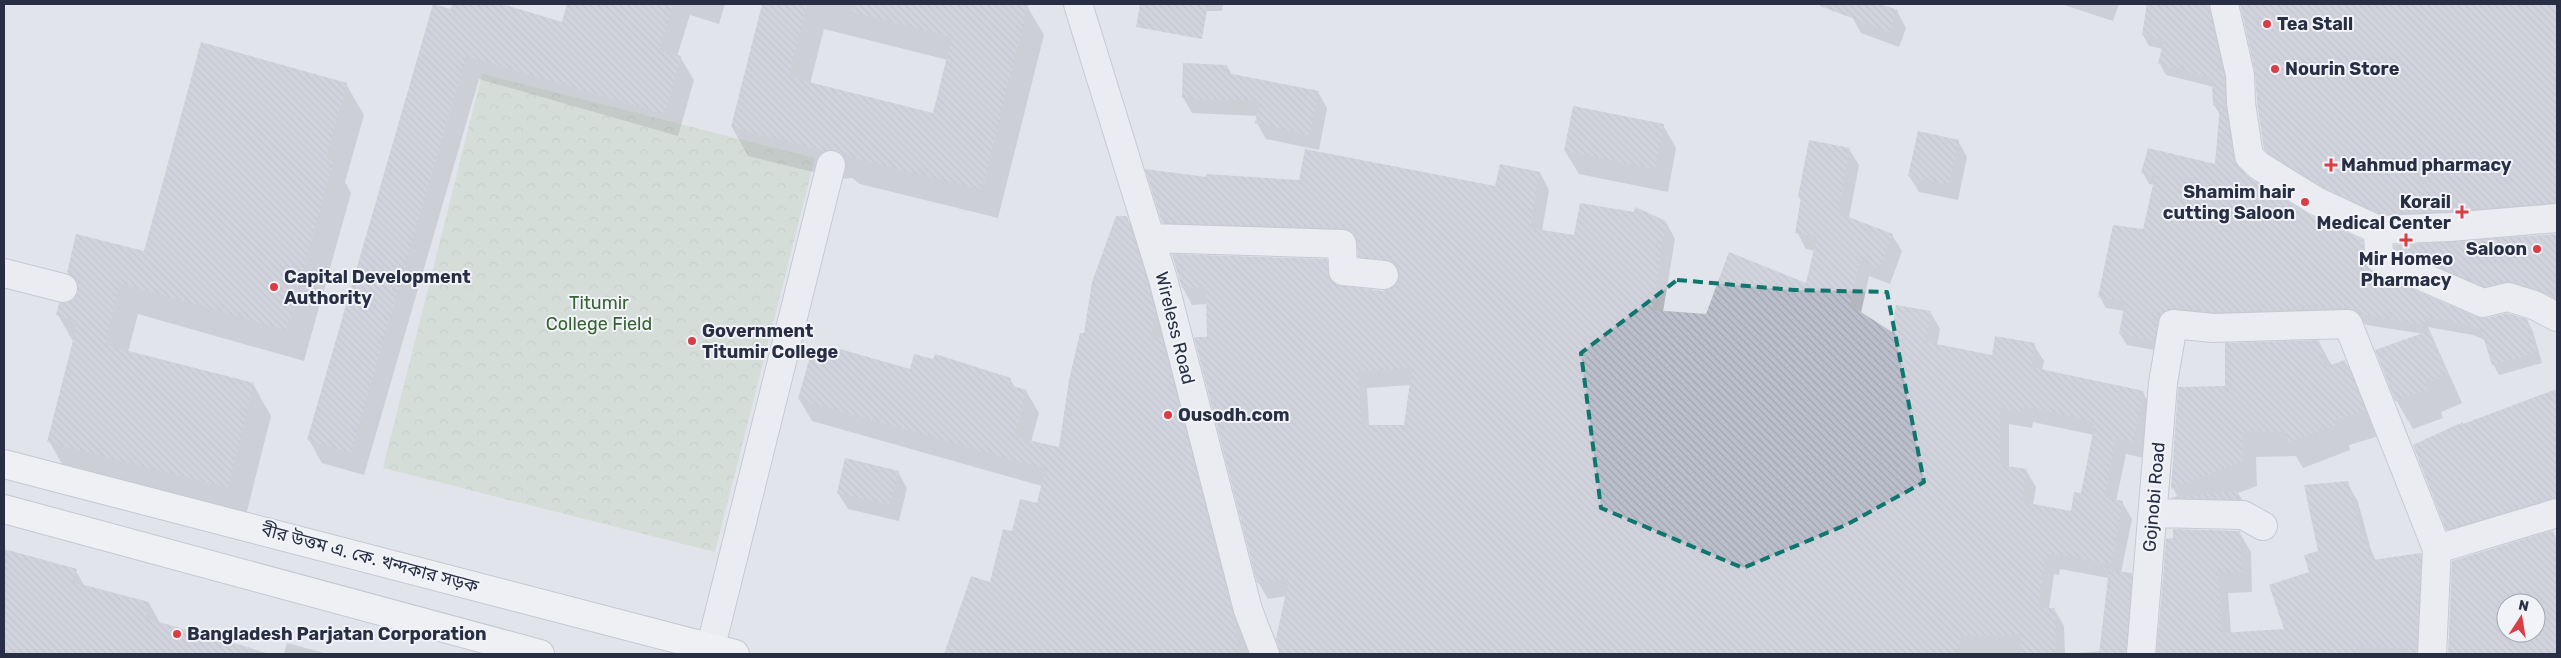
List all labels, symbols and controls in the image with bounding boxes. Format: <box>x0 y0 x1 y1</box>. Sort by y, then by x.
place label: Tea Stall <box>2277 13 2353 35</box>
marker: Tea Stall <box>2261 18 2273 30</box>
place label: Nourin Store <box>2285 58 2400 80</box>
marker: Nourin Store <box>2269 63 2281 75</box>
place label: Mahmud pharmacy <box>2341 154 2512 176</box>
marker: Mahmud pharmacy <box>2325 159 2337 171</box>
place label: Shamim hair cutting Saloon <box>2163 181 2295 224</box>
place label: Korail Medical Center <box>2317 191 2451 234</box>
marker: Shamim hair cutting Saloon <box>2299 196 2311 208</box>
marker: Korail Medical Center <box>2455 205 2469 219</box>
marker: Mir Homeo Pharmacy <box>2400 234 2412 246</box>
place label: Saloon <box>2466 238 2527 260</box>
marker: Saloon <box>2531 243 2543 255</box>
place label: Mir Homeo Pharmacy <box>2359 248 2453 291</box>
place label: Capital Development Authority <box>284 266 471 309</box>
street label: Wireless Road <box>1150 269 1200 387</box>
marker: Capital Development Authority <box>268 281 280 293</box>
park label: Titumir College Field <box>546 292 652 335</box>
place label: Government Titumir College <box>702 320 839 363</box>
marker: Government Titumir College <box>686 335 698 347</box>
place label: Ousodh.com <box>1178 404 1290 426</box>
marker: Ousodh.com <box>1162 409 1174 421</box>
street label: Gojnobi Road <box>2138 441 2170 553</box>
street label: বীর উত্তম এ. কে. খন্দকার সড়ক <box>258 518 481 598</box>
north arrow <box>2496 593 2546 643</box>
text: N <box>2517 596 2530 615</box>
place label: Bangladesh Parjatan Corporation <box>187 623 487 645</box>
marker: Bangladesh Parjatan Corporation <box>171 628 183 640</box>

